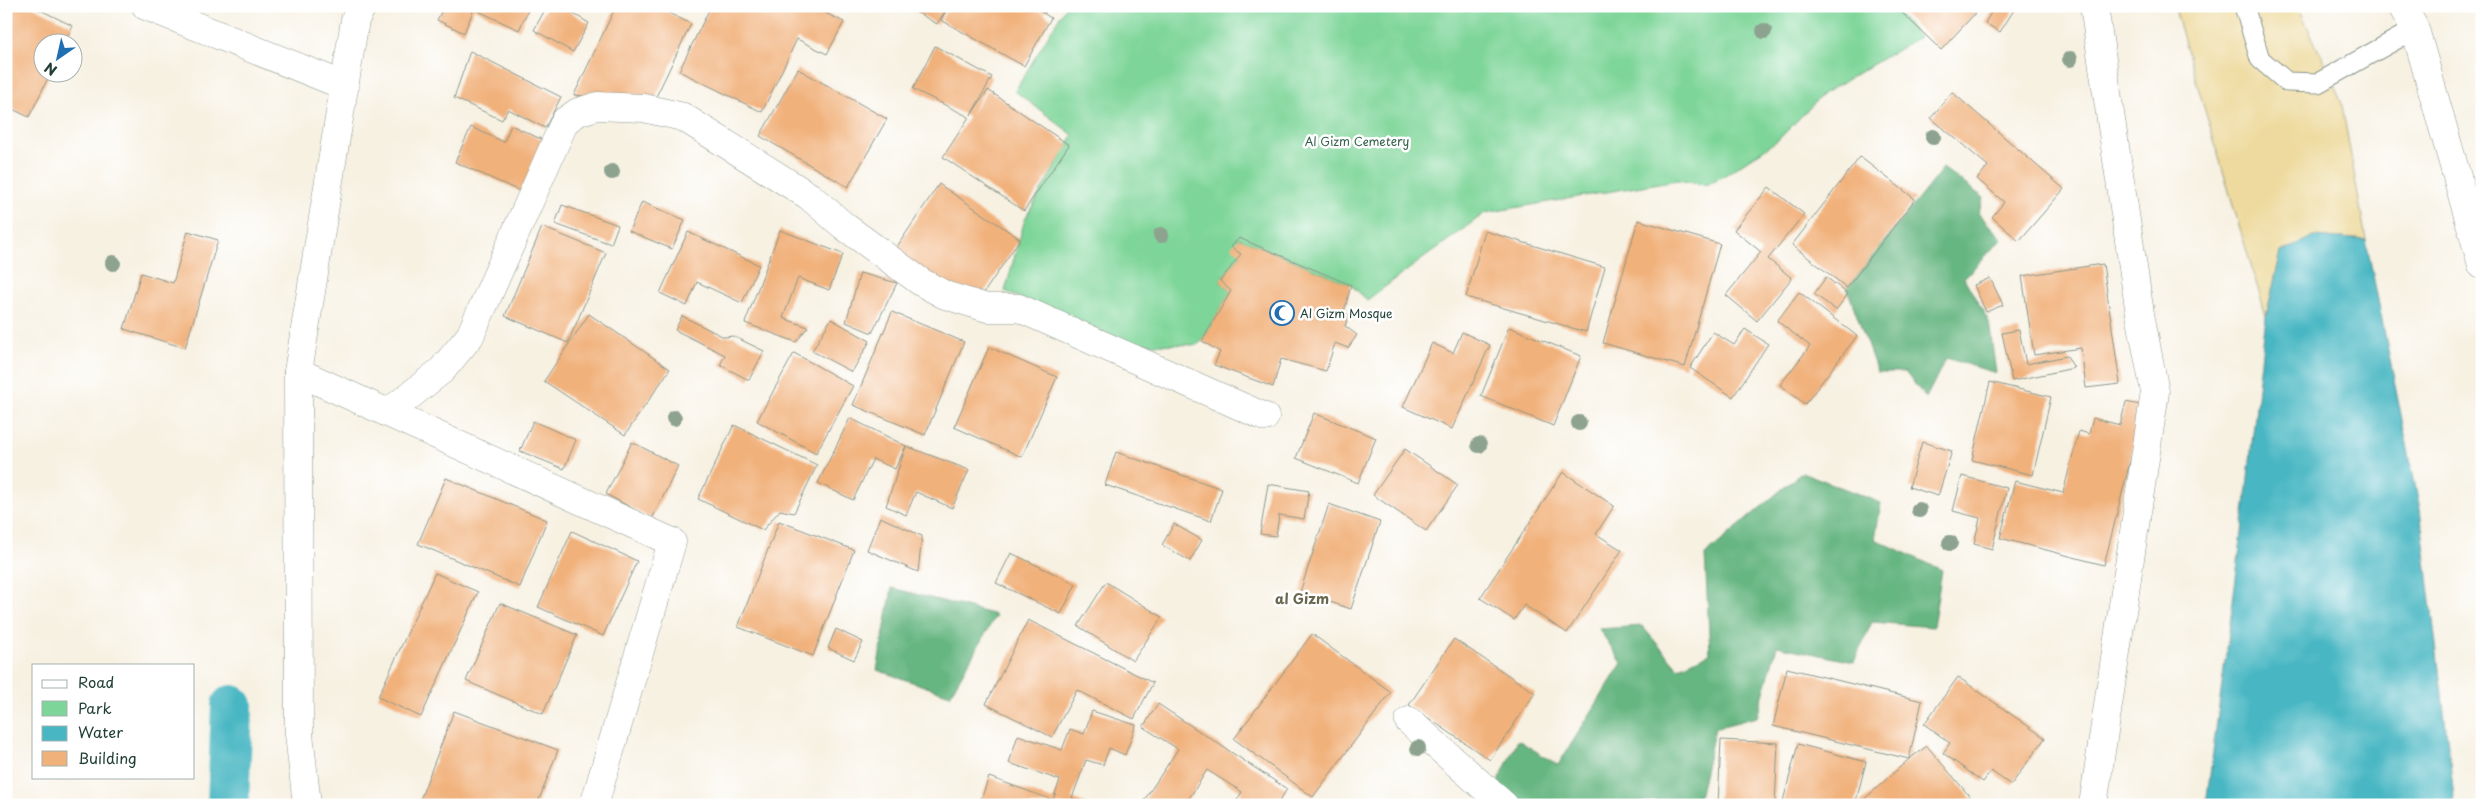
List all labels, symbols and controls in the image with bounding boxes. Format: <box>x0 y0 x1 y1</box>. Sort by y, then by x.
north arrow <box>32 32 82 82</box>
text: N <box>40 57 61 81</box>
park label: Al Gizm Cemetery <box>1305 132 1409 150</box>
mosque icon: Al Gizm Mosque <box>1269 300 1295 326</box>
place label: Al Gizm Mosque <box>1300 304 1393 322</box>
district label: al Gizm <box>1275 588 1329 609</box>
legend <box>32 664 195 778</box>
text: Road <box>78 670 114 693</box>
text: Park <box>78 696 112 719</box>
text: Water <box>78 720 123 743</box>
text: Building <box>78 746 137 769</box>

